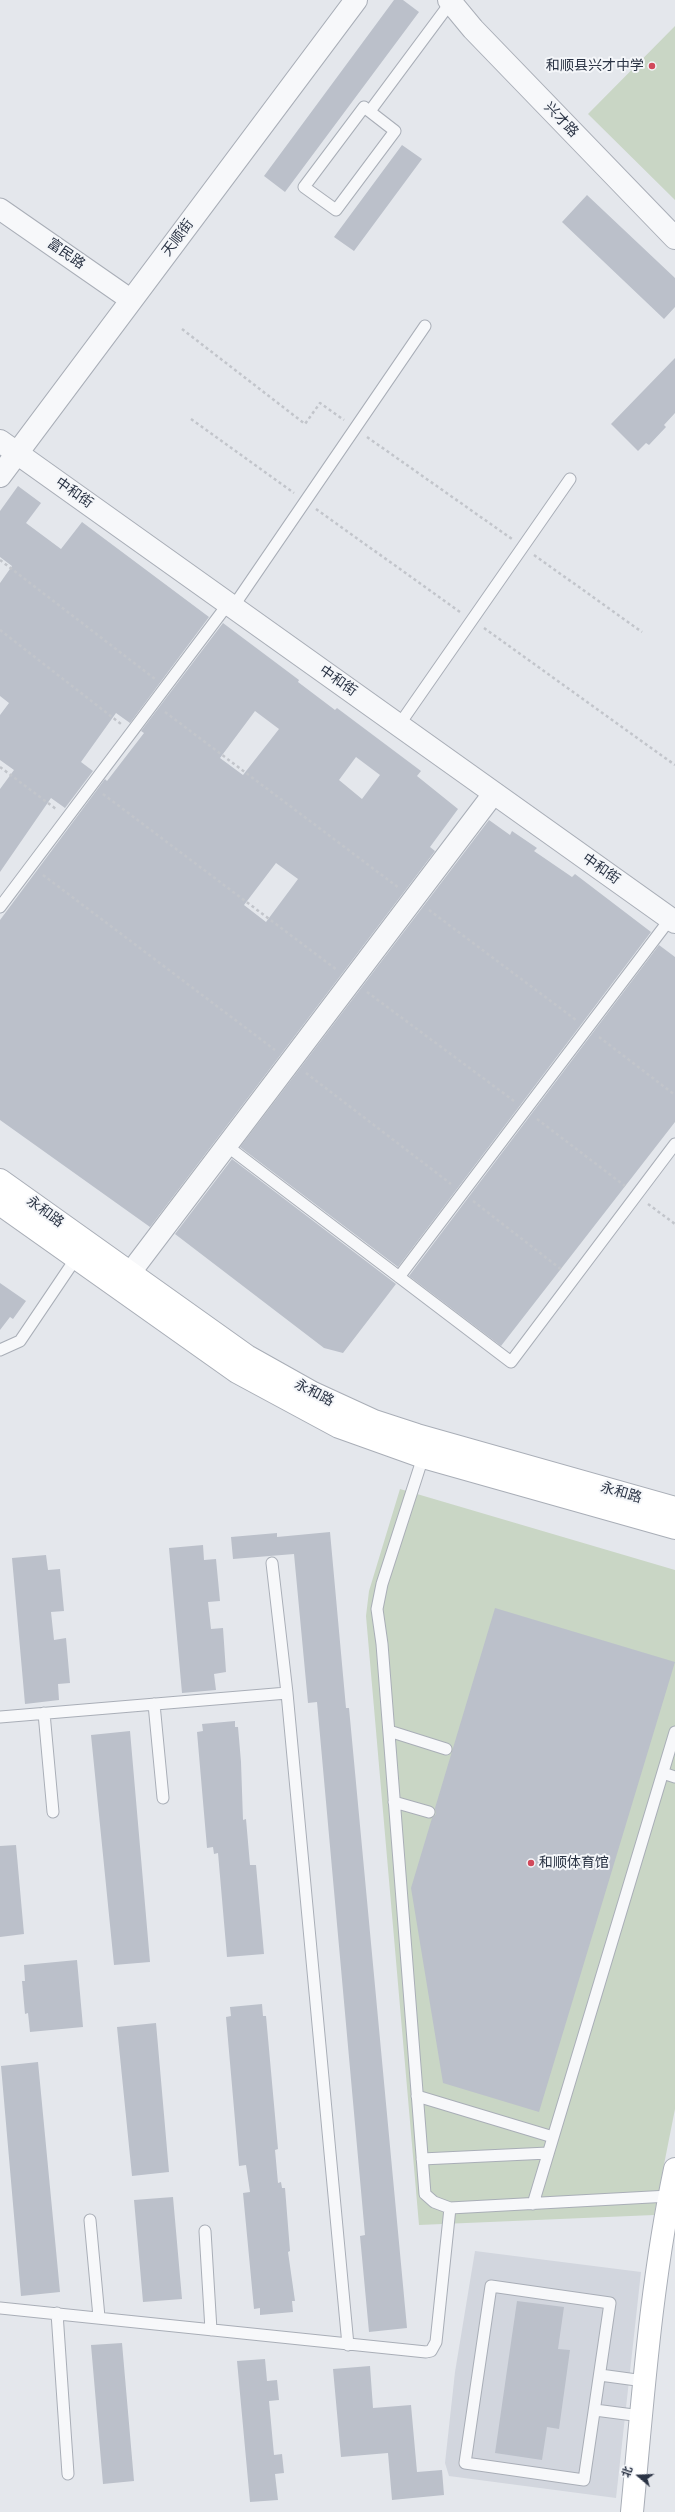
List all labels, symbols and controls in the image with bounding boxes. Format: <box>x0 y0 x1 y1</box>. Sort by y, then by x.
place label: 和顺县兴才中学 <box>546 58 644 74</box>
marker: 和顺县兴才中学 <box>647 61 657 71</box>
street label: 兴才路 <box>540 99 582 141</box>
street label: 天顺街 <box>159 216 197 260</box>
street label: 富民路 <box>44 235 88 273</box>
street label: 中和街 <box>52 474 96 512</box>
street label: 中和街 <box>316 662 360 700</box>
street label: 中和街 <box>579 850 623 888</box>
street label: 永和路 <box>23 1193 67 1231</box>
street label: 永和路 <box>291 1376 337 1410</box>
street label: 永和路 <box>598 1479 644 1507</box>
place label: 和顺体育馆 <box>539 1855 609 1871</box>
marker: 和顺体育馆 <box>526 1858 536 1868</box>
north arrow <box>619 2456 659 2496</box>
text: 北 <box>619 2465 635 2479</box>

